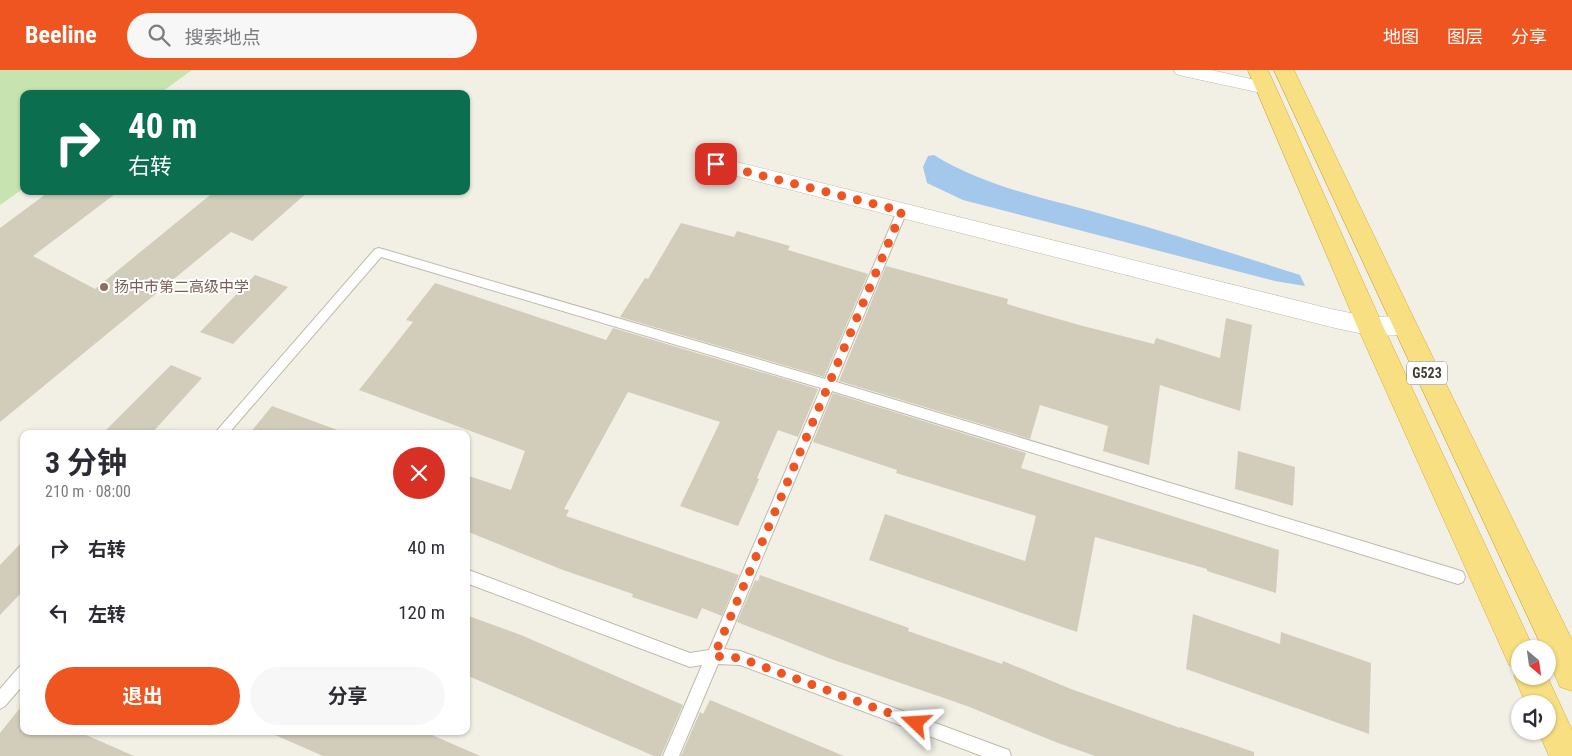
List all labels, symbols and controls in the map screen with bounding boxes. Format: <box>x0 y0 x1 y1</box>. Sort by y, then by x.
search box <box>127 13 477 58</box>
text: Beeline <box>25 21 97 49</box>
icon: search <box>145 21 173 49</box>
text: 搜索地点 <box>185 26 261 49</box>
text: 地图 <box>1383 26 1419 47</box>
text: 图层 <box>1447 26 1483 47</box>
text: 分享 <box>1511 26 1547 47</box>
text: 40 m <box>128 106 197 147</box>
icon: right <box>45 110 110 175</box>
pin <box>695 143 737 185</box>
icon: arrive <box>702 150 730 178</box>
text: 右转 <box>128 154 172 179</box>
place label: 扬中市第二高级中学 <box>114 278 249 296</box>
marker: 扬中市第二高级中学 <box>98 281 110 293</box>
road number: G523 <box>1407 362 1447 384</box>
text: 3 分钟 <box>45 445 127 480</box>
button: close <box>393 447 445 499</box>
text: 210 m · 08:00 <box>45 482 131 501</box>
icon: right <box>45 534 73 562</box>
text: 40 m <box>408 536 445 559</box>
text: 右转 <box>88 538 126 561</box>
icon: left <box>45 599 73 627</box>
text: 120 m <box>398 601 445 624</box>
text: 左转 <box>88 603 126 626</box>
north arrow <box>1511 640 1556 685</box>
map controls <box>1511 640 1556 740</box>
button: 退出 <box>45 667 240 725</box>
button: 分享 <box>250 667 445 725</box>
button: sound <box>1511 695 1556 740</box>
position arrow <box>889 696 941 748</box>

